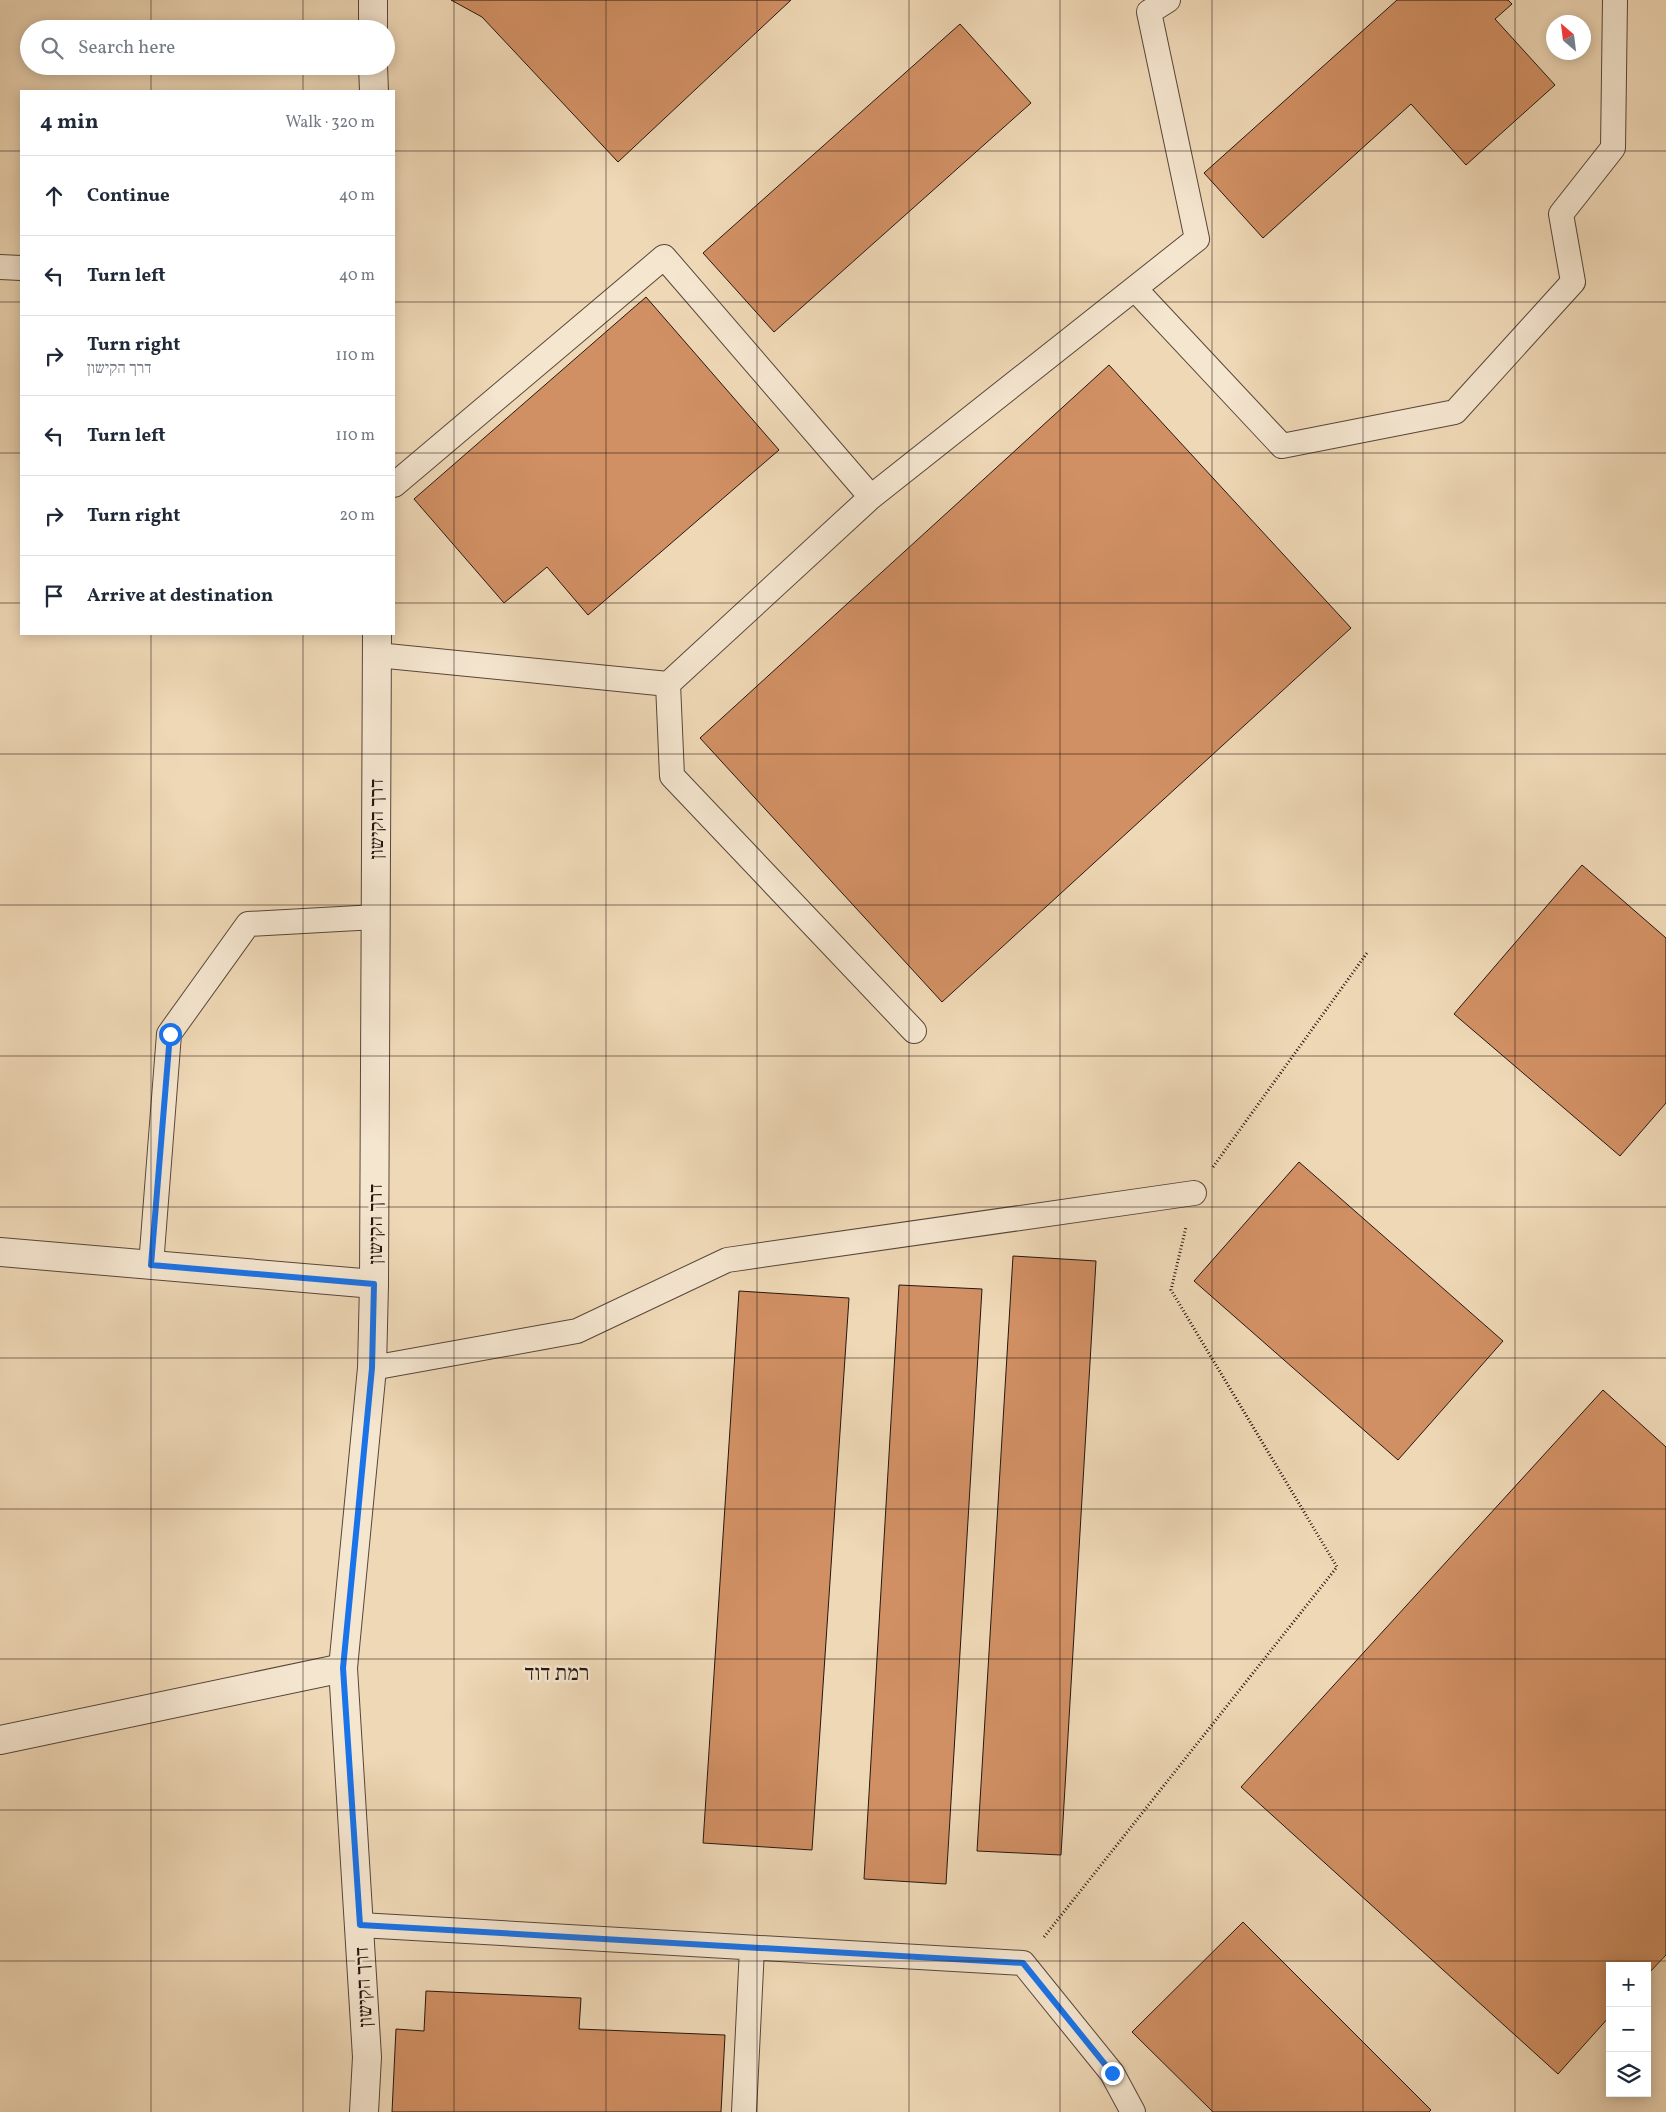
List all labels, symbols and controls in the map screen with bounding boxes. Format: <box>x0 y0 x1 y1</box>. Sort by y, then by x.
north arrow <box>1546 15 1591 60</box>
search box <box>20 20 395 75</box>
icon: search <box>38 34 66 62</box>
text: Search here <box>78 35 175 61</box>
text: 4 min <box>40 108 99 137</box>
text: Walk · 320 m <box>285 112 375 134</box>
icon: ahead <box>40 182 68 210</box>
text: Continue <box>87 183 170 209</box>
text: 40 m <box>339 185 375 207</box>
icon: left <box>40 262 68 290</box>
text: Turn left <box>87 263 166 289</box>
text: 40 m <box>339 265 375 287</box>
text: Turn right <box>87 332 180 358</box>
icon: right <box>40 342 68 370</box>
text: 110 m <box>336 345 375 367</box>
text: דרך הקישון <box>87 358 151 380</box>
icon: left <box>40 422 68 450</box>
text: Turn left <box>87 423 166 449</box>
text: 110 m <box>336 425 375 447</box>
icon: right <box>40 502 68 530</box>
text: Turn right <box>87 503 180 529</box>
text: 20 m <box>340 505 375 527</box>
icon: arrive <box>40 582 68 610</box>
text: Arrive at destination <box>87 583 273 609</box>
street label: דרך הקישון <box>364 779 392 859</box>
route start <box>159 1023 182 1046</box>
street label: דרך הקישון <box>363 1184 391 1264</box>
district label: רמת דוד <box>524 1659 590 1690</box>
street label: דרך הקישון <box>349 1946 381 2028</box>
map controls <box>1606 1962 1651 2097</box>
button: + <box>1606 1962 1651 2007</box>
button: − <box>1606 2007 1651 2052</box>
button: layers <box>1606 2052 1651 2097</box>
route end <box>1101 2062 1124 2085</box>

